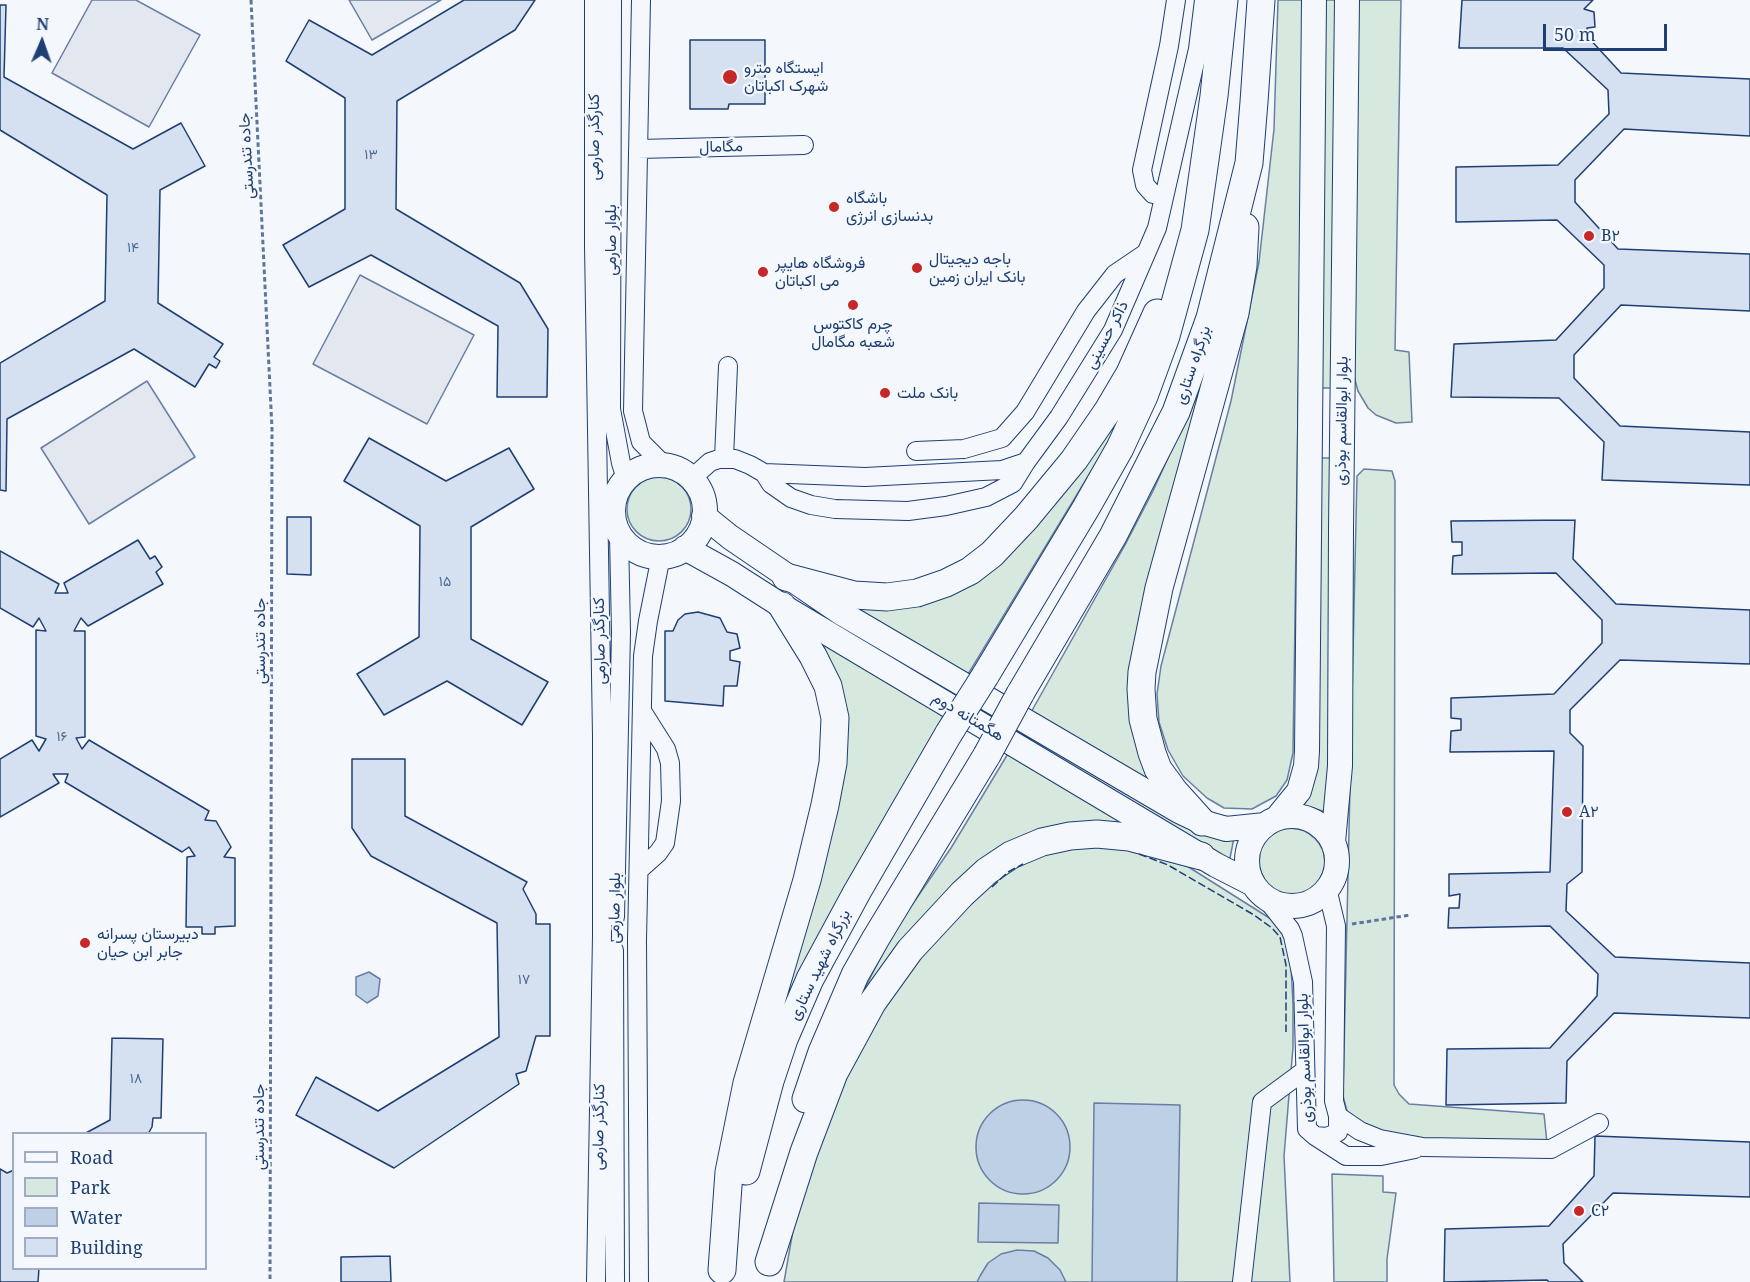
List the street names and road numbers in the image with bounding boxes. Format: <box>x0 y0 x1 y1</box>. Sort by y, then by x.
street label: کنارگذر صارمی <box>584 94 604 180</box>
street label: جاده تندرستی <box>235 112 259 200</box>
street label: مگامال <box>699 137 743 157</box>
street label: بلوار صارمی <box>601 204 621 276</box>
street label: ذاکر حسینی <box>1081 298 1133 372</box>
street label: بزرگراه ستاری <box>1171 323 1215 407</box>
street label: بلوار ابوالقاسم بوذری <box>1331 356 1353 486</box>
street label: کنارگذر صارمی <box>590 597 610 685</box>
street label: جاده تندرستی <box>250 598 270 684</box>
street label: هگمتانه دوم <box>929 688 1007 746</box>
street label: بلوار صارمی <box>605 872 625 944</box>
street label: بزرگراه شهید ستاری <box>785 906 855 1024</box>
street label: بلوار ابوالقاسم بوذری <box>1293 993 1317 1123</box>
street label: کنارگذر صارمی <box>589 1083 609 1171</box>
street label: جاده تندرستی <box>249 1084 269 1170</box>

